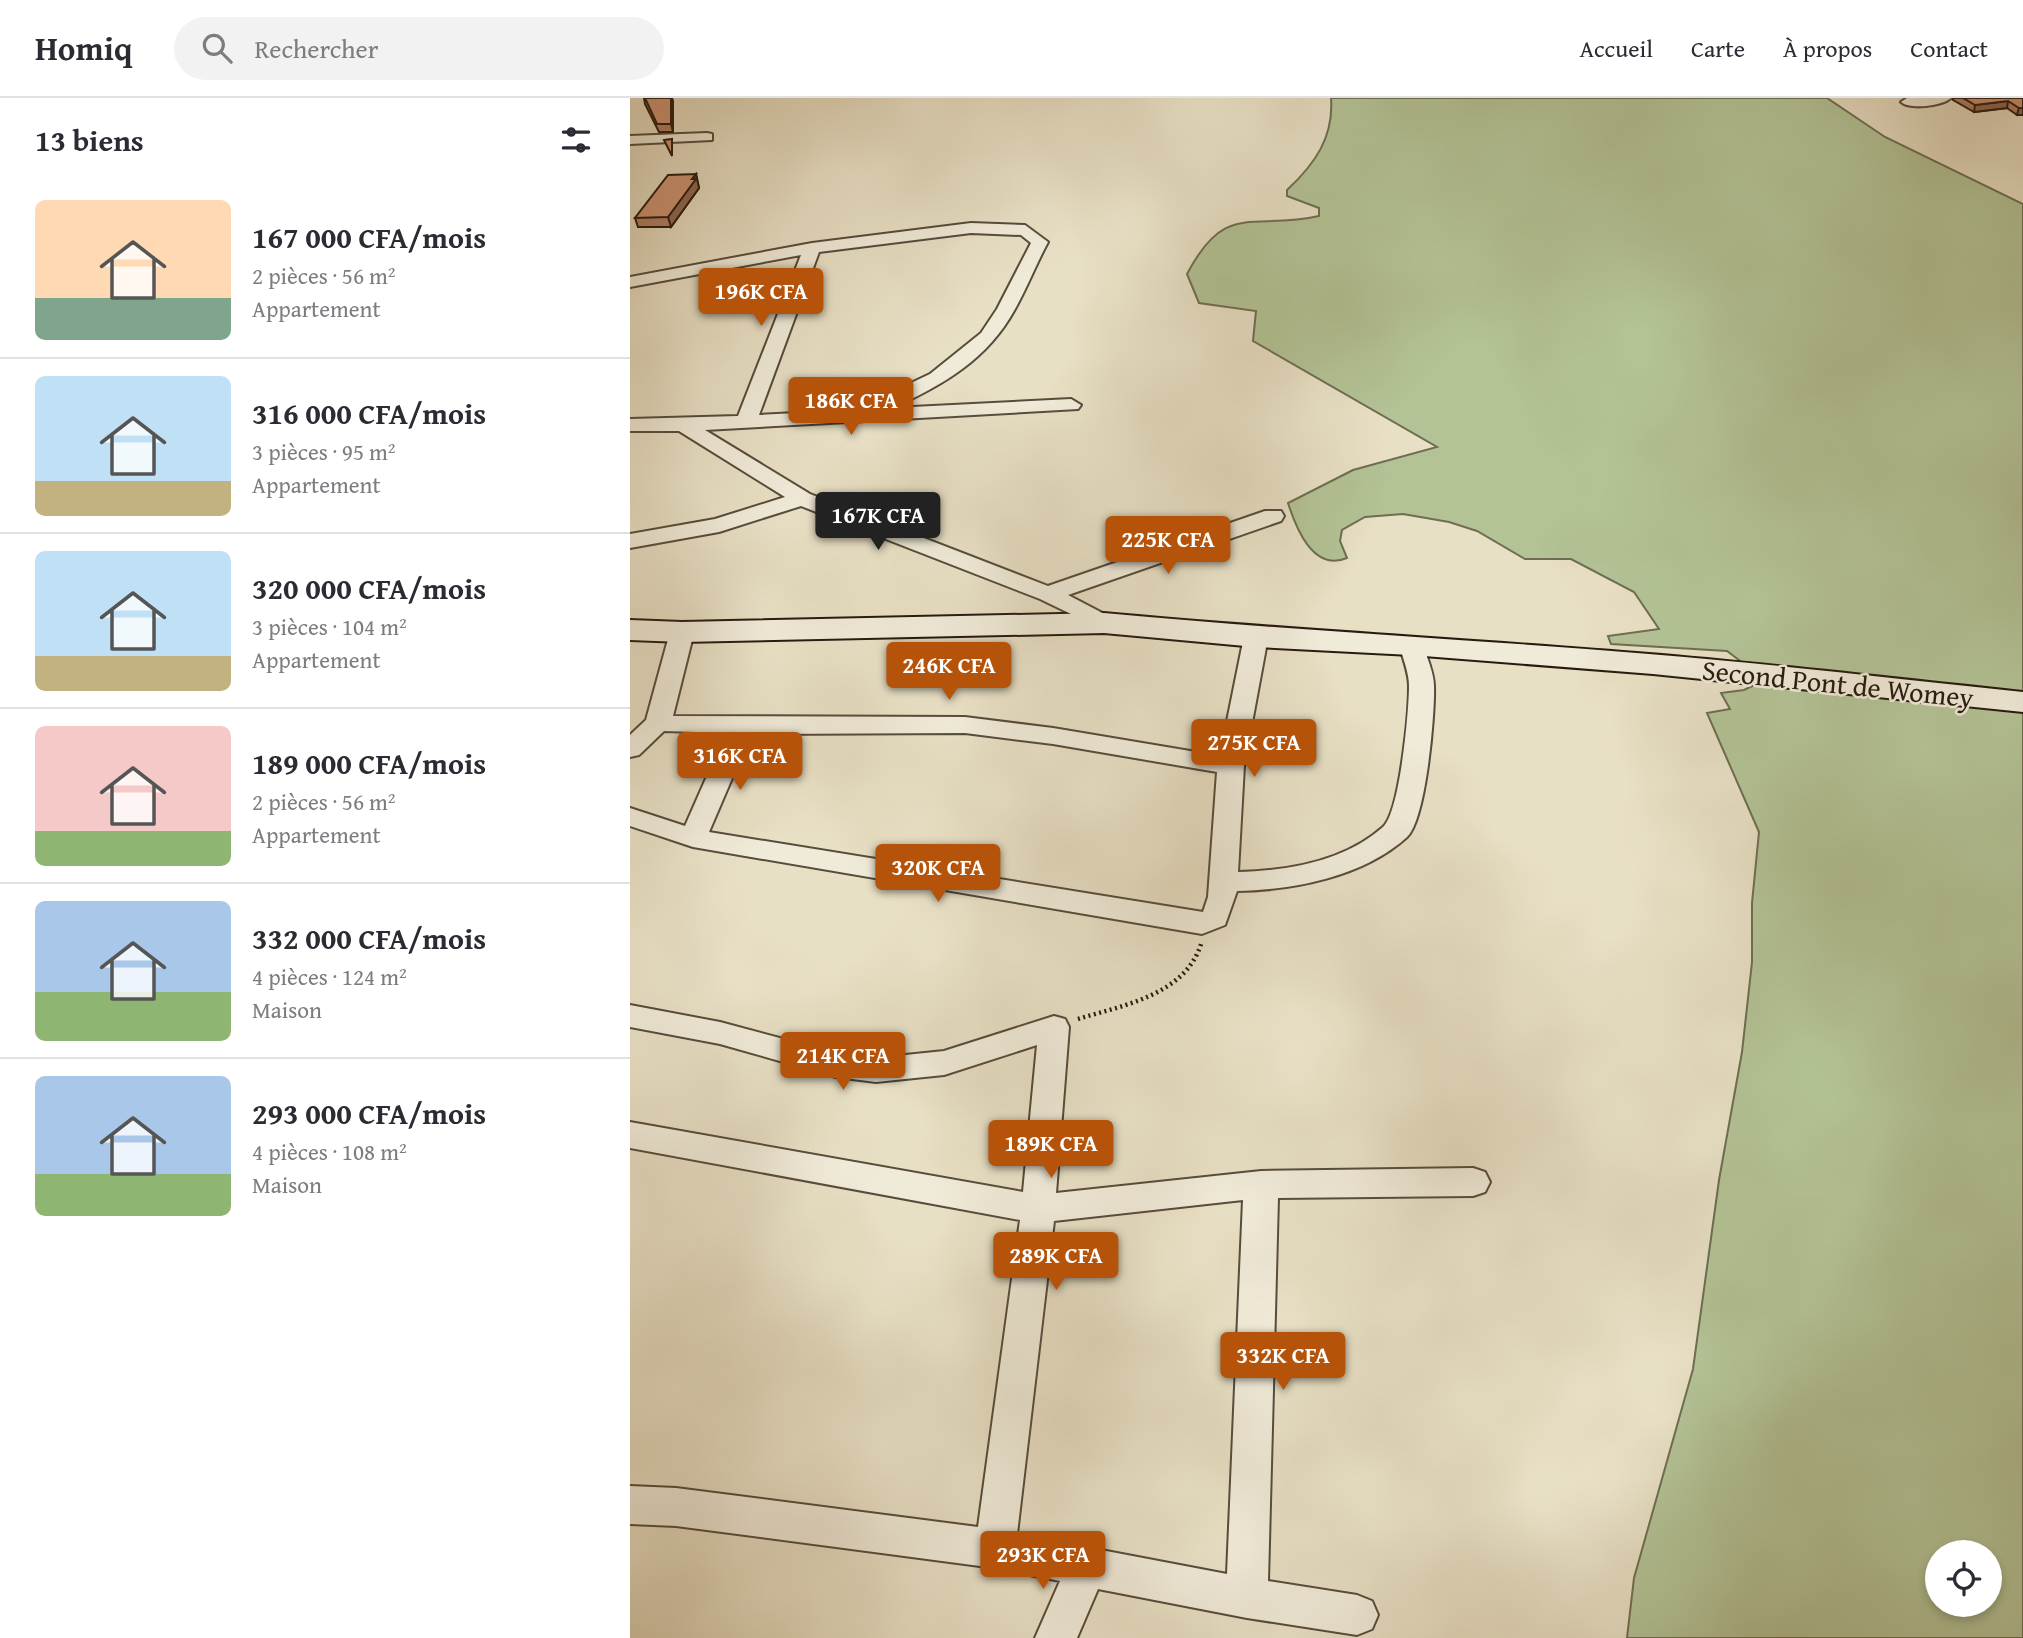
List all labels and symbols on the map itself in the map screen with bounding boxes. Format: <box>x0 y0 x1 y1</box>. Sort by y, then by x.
pin: 196K CFA <box>689 268 833 328</box>
pin: 186K CFA <box>779 378 923 437</box>
pin: 167K CFA <box>806 492 950 552</box>
pin: 225K CFA <box>1096 517 1240 576</box>
pin: 246K CFA <box>877 642 1021 702</box>
street label: Second Pont de Womey <box>1700 648 1976 718</box>
pin: 275K CFA <box>1182 720 1326 779</box>
pin: 316K CFA <box>668 732 812 792</box>
pin: 320K CFA <box>866 844 1010 904</box>
pin: 214K CFA <box>771 1032 915 1092</box>
pin: 189K CFA <box>979 1121 1123 1180</box>
pin: 289K CFA <box>984 1232 1128 1292</box>
pin: 332K CFA <box>1211 1332 1355 1392</box>
pin: 293K CFA <box>971 1532 1115 1591</box>

